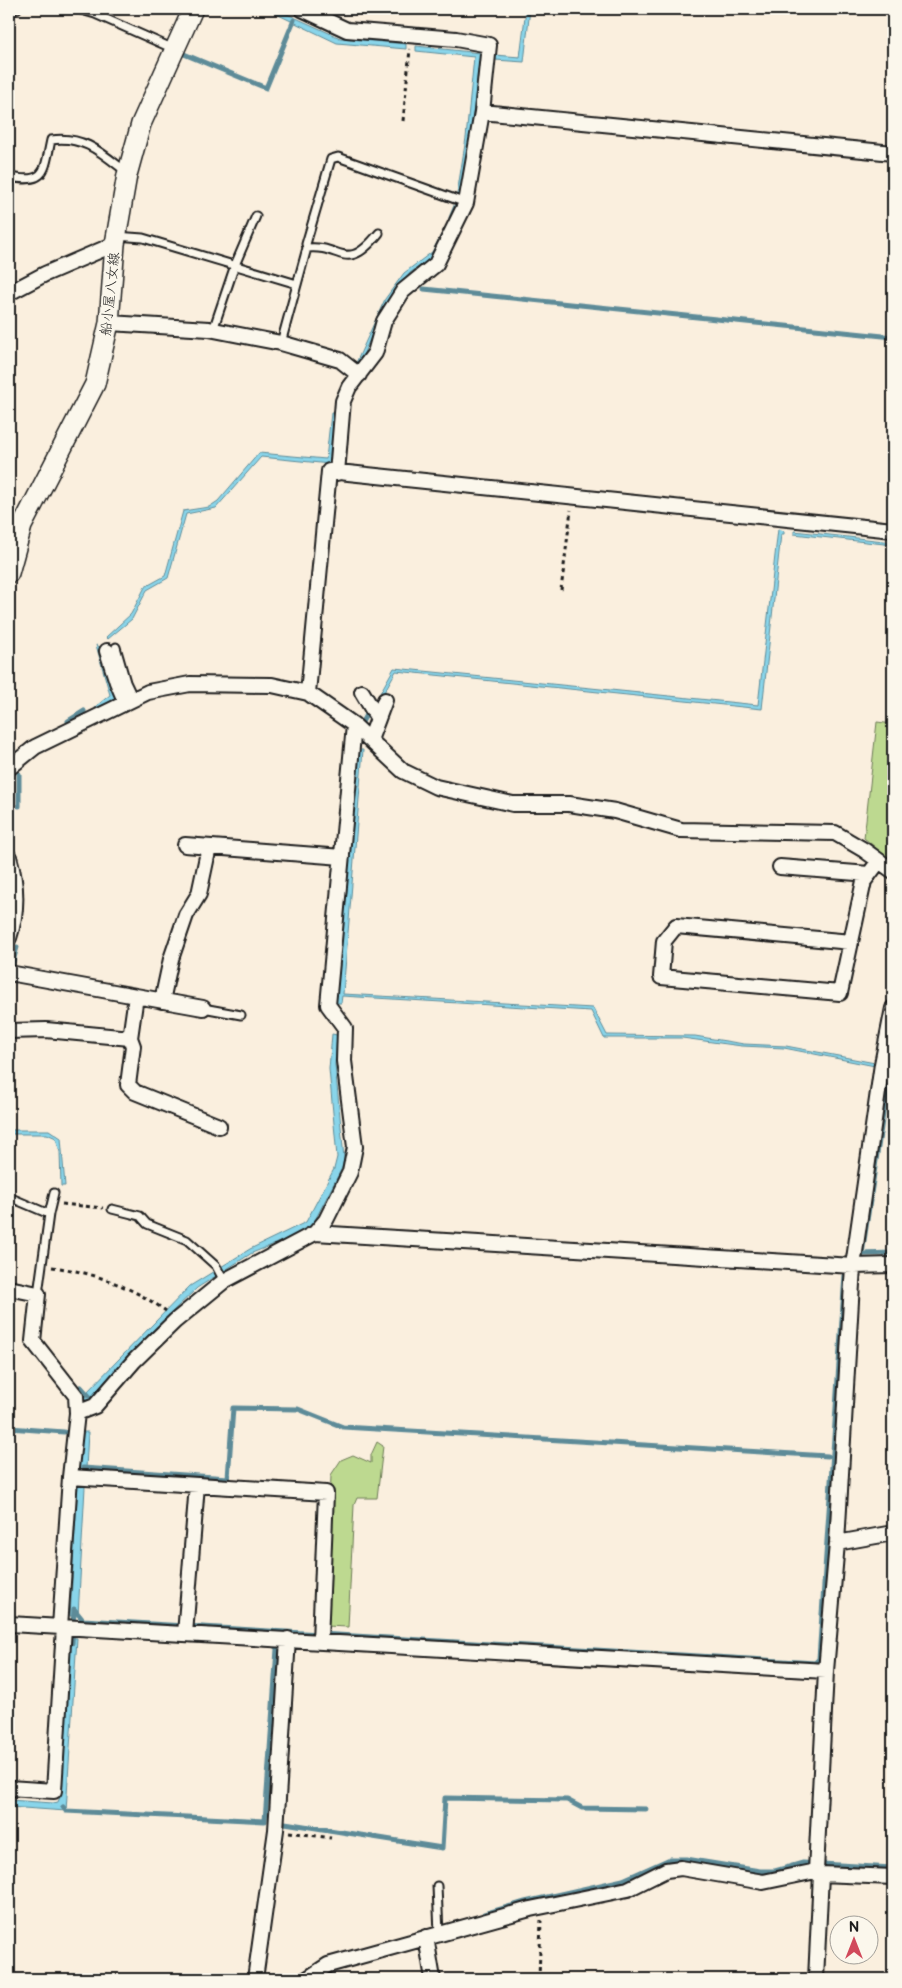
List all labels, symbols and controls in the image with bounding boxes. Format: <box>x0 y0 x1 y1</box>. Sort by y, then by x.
street label: 船小屋八女線 <box>97 251 123 337</box>
north arrow <box>830 1916 880 1966</box>
text: N <box>849 1919 859 1936</box>

